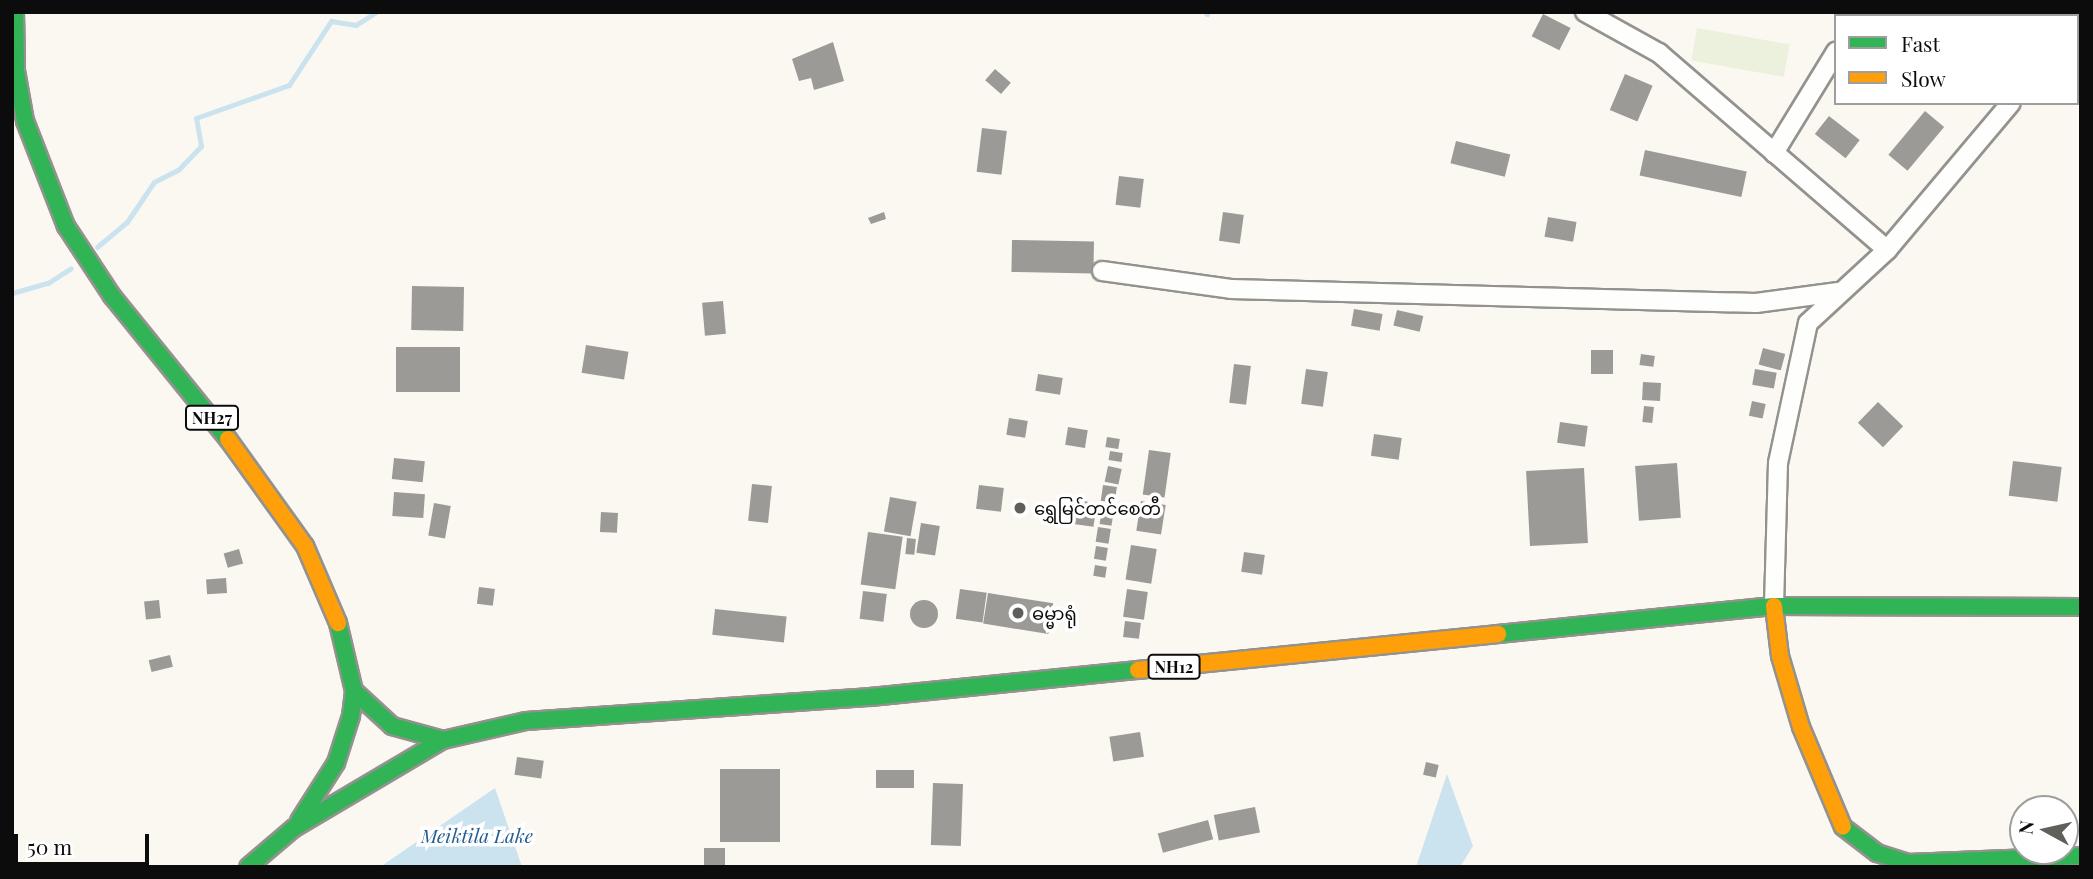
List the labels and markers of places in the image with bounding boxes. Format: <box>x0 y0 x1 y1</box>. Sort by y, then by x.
place label: ရွှေမြင်တင်စေတီ <box>1034 497 1161 519</box>
marker: ရွှေမြင်တင်စေတီ <box>1012 500 1028 516</box>
place label: ဓမ္မာရုံ <box>1032 602 1077 624</box>
marker: ဓမ္မာရုံ <box>1010 605 1026 621</box>

